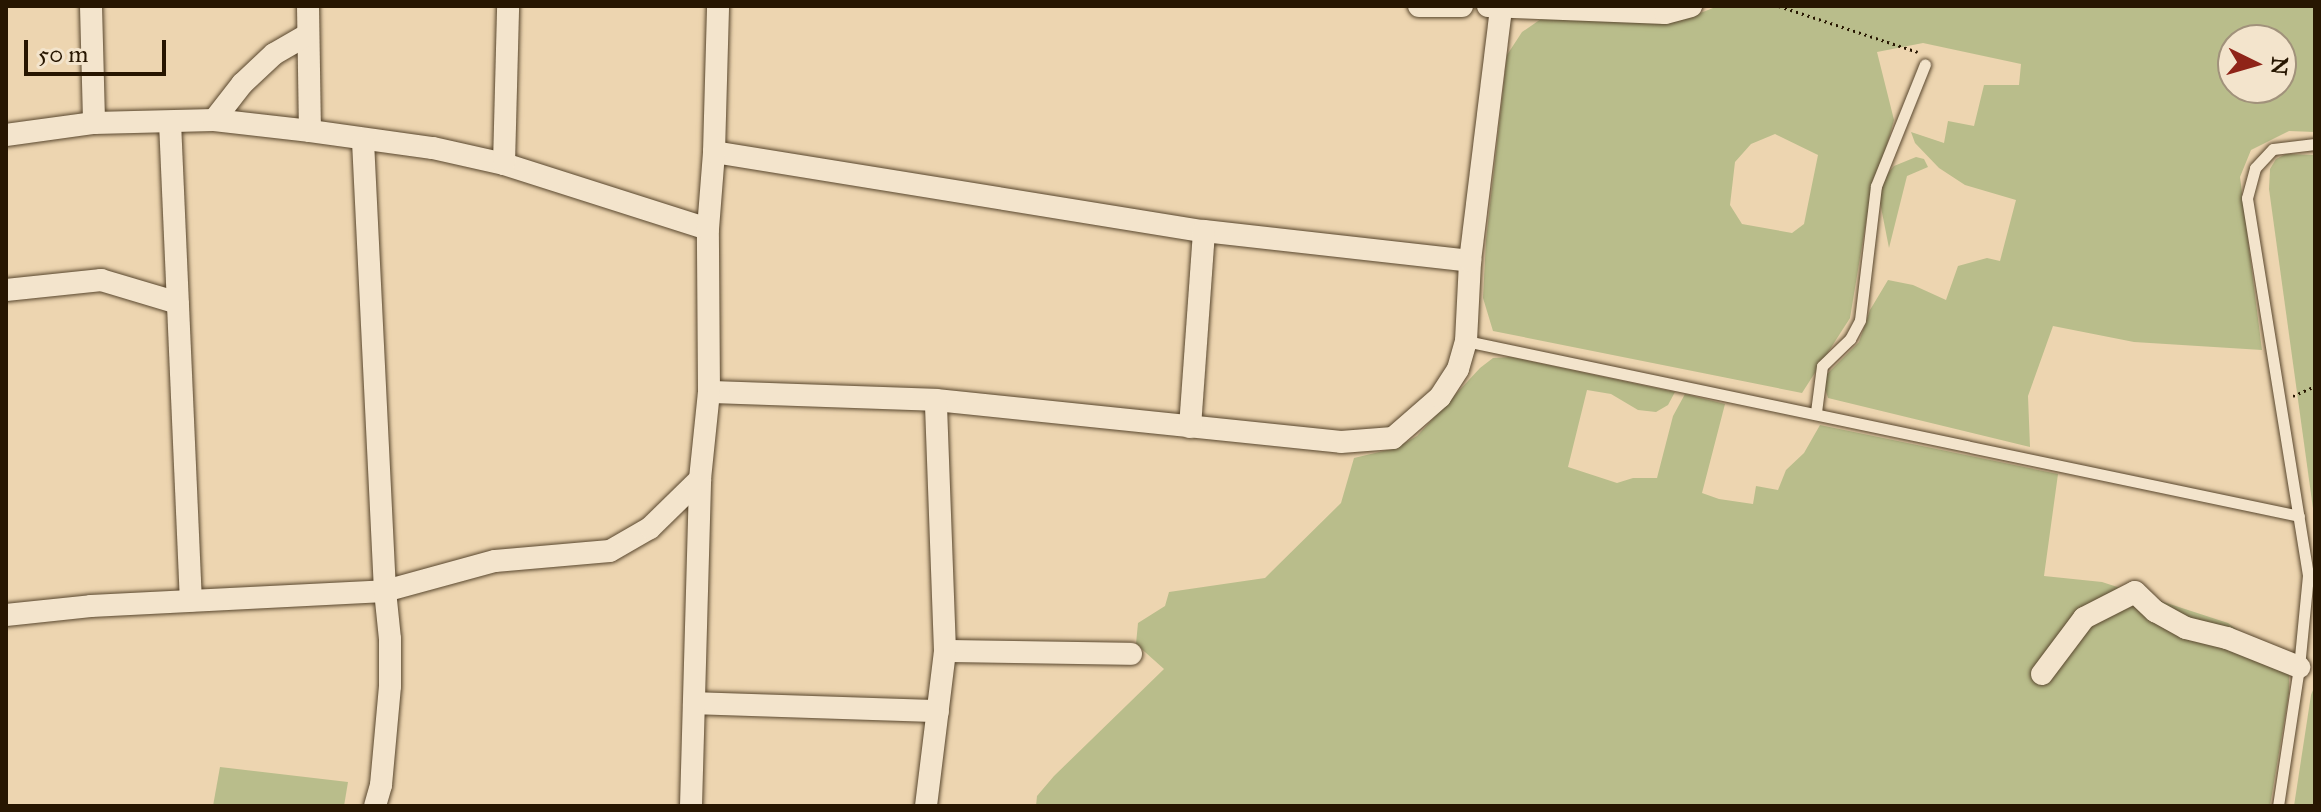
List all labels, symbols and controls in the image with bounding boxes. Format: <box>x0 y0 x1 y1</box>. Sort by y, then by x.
scale bar <box>28 24 170 74</box>
north arrow <box>2217 24 2297 104</box>
text: 50 m <box>38 39 88 69</box>
text: N <box>2265 55 2294 76</box>

